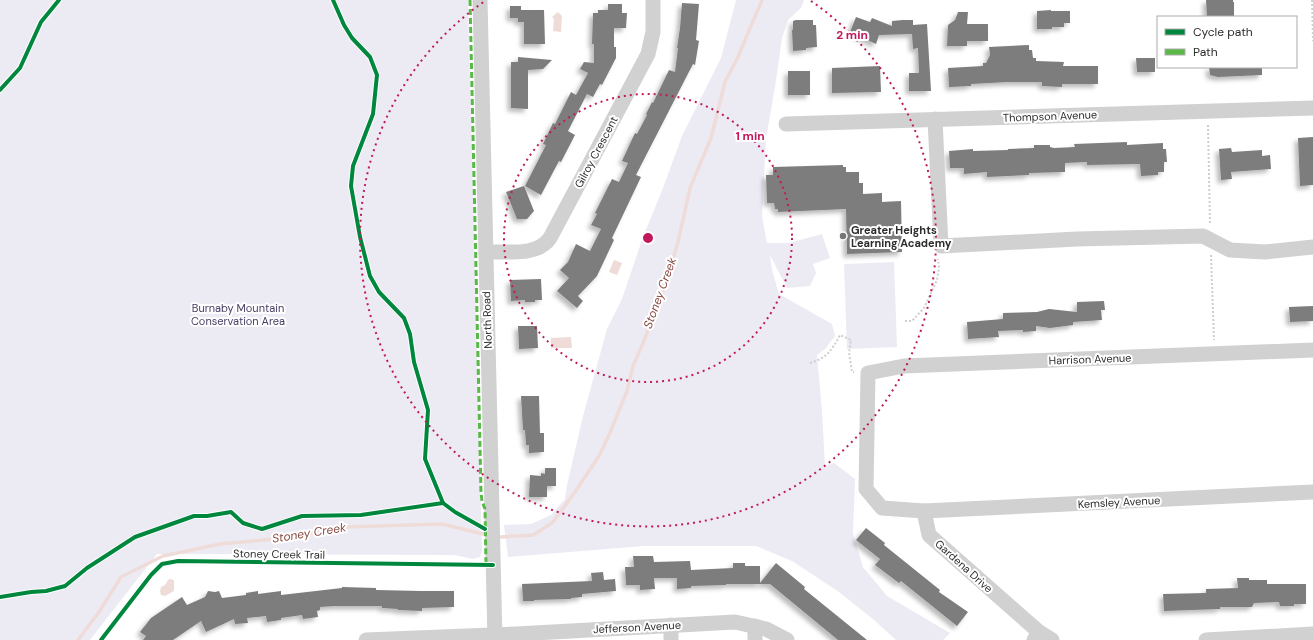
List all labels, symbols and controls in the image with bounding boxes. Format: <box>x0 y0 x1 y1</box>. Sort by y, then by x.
legend <box>1157 16 1297 68</box>
text: Cycle path <box>1193 24 1253 40</box>
text: 2 min <box>836 27 868 43</box>
text: Path <box>1193 44 1218 60</box>
street label: Thompson Avenue <box>1003 107 1097 125</box>
street label: Gilroy Crescent <box>571 114 621 190</box>
text: 1 min <box>735 128 765 144</box>
place label: Greater Heights Learning Academy <box>851 223 952 250</box>
centre of rings <box>641 231 655 245</box>
marker: Greater Heights Learning Academy <box>838 231 848 241</box>
water label: Stoney Creek <box>640 254 681 331</box>
street label: North Road <box>479 291 495 349</box>
park label: Burnaby Mountain Conservation Area <box>191 301 285 328</box>
street label: Harrison Avenue <box>1048 351 1132 367</box>
street label: Kemsley Avenue <box>1077 493 1161 511</box>
water label: Stoney Creek <box>271 519 348 547</box>
street label: Gardena Drive <box>932 537 996 595</box>
street label: Stoney Creek Trail <box>233 546 325 562</box>
street label: Jefferson Avenue <box>593 618 681 636</box>

